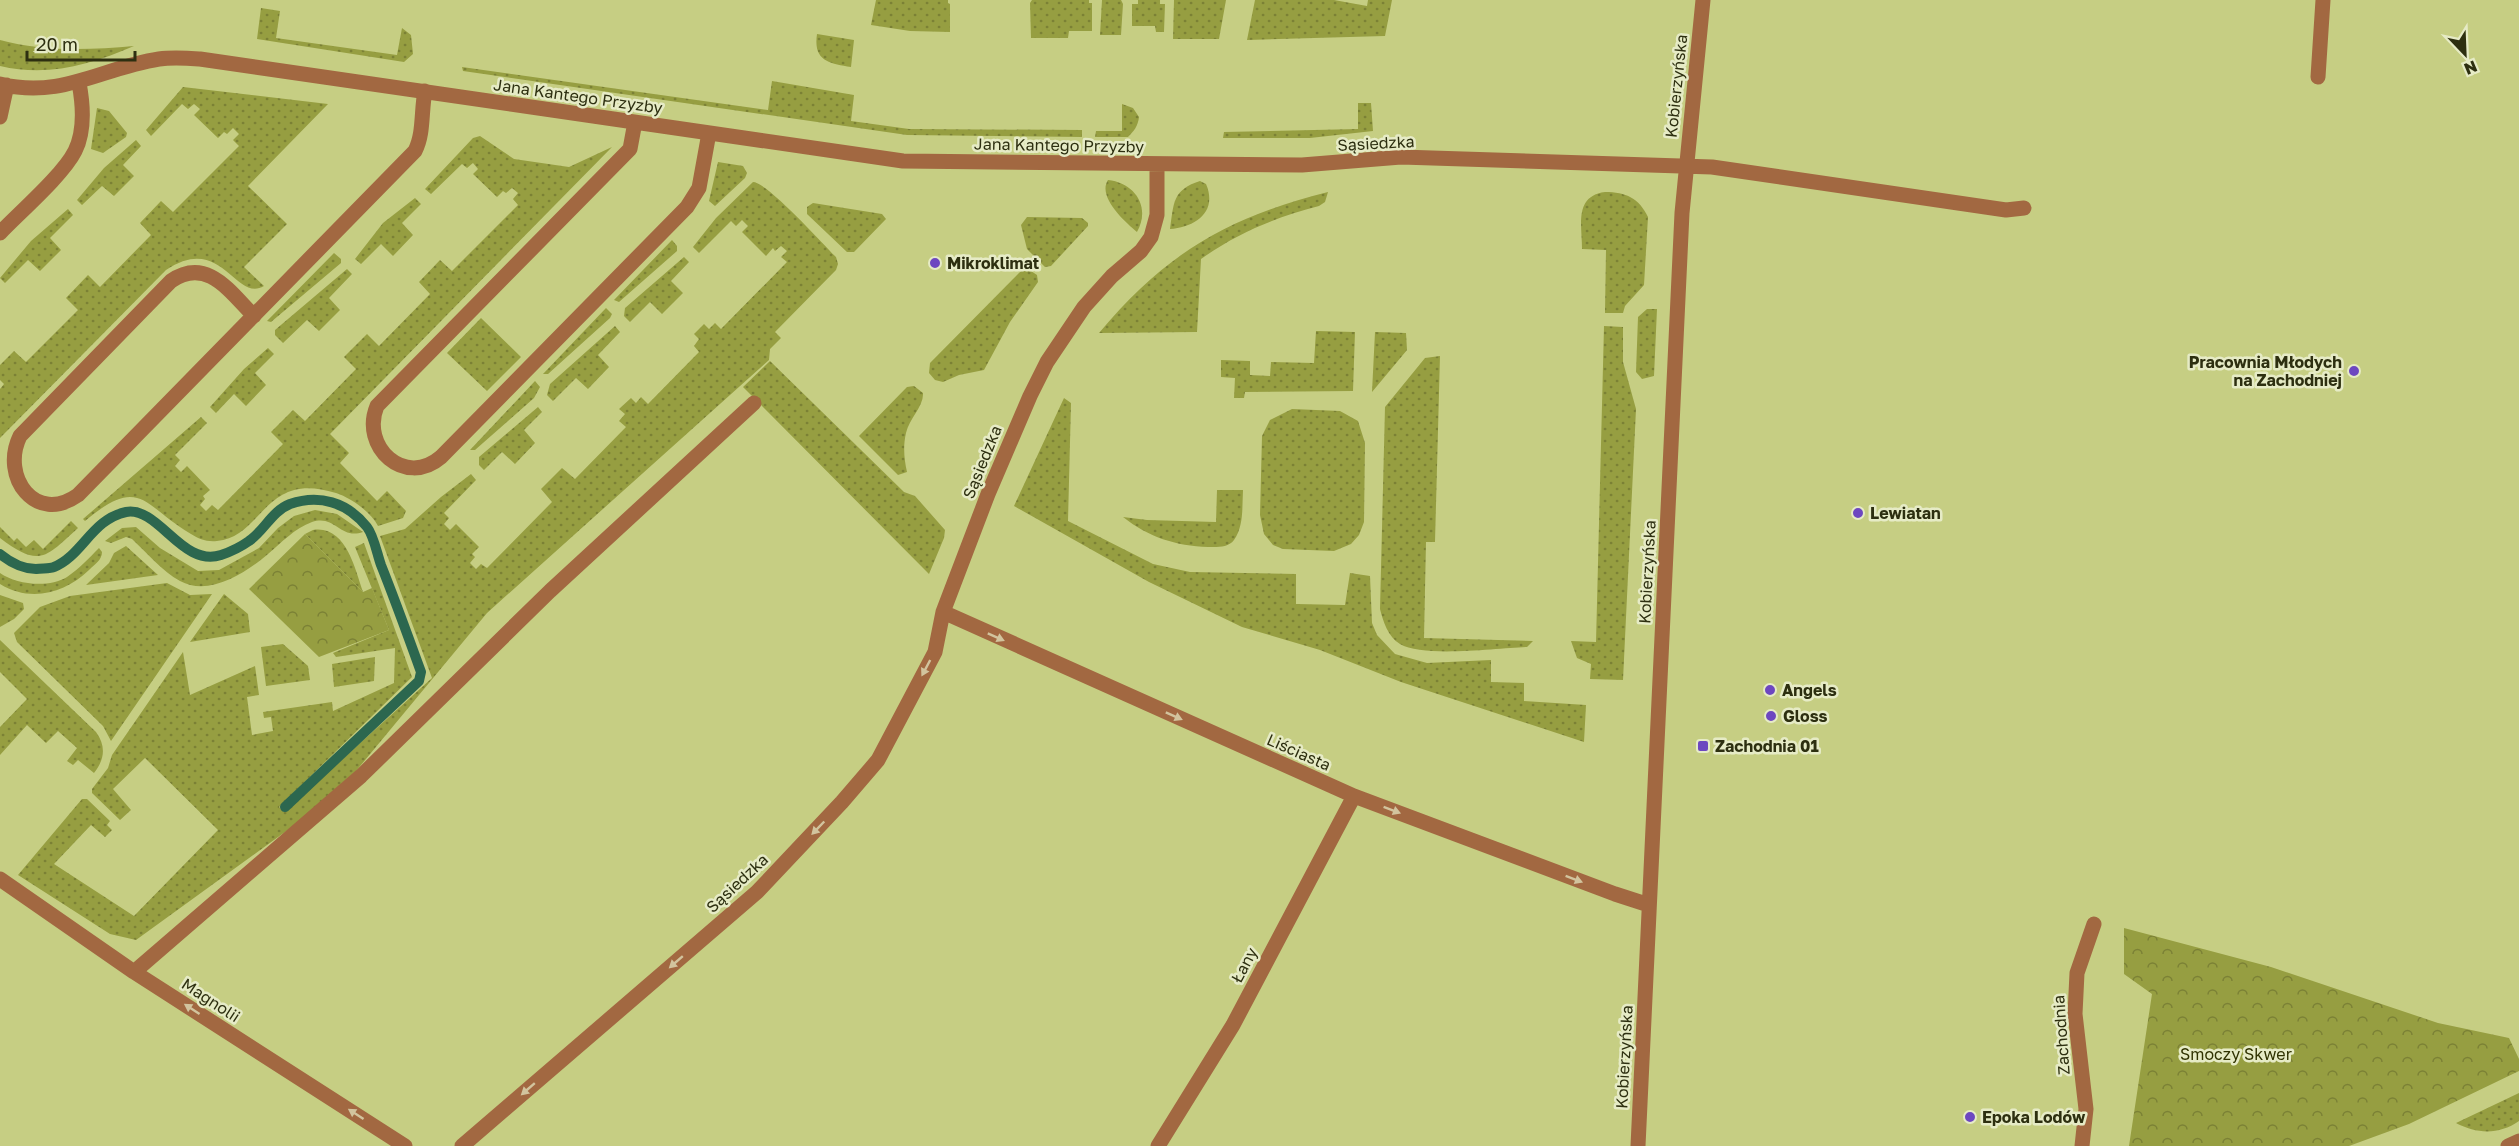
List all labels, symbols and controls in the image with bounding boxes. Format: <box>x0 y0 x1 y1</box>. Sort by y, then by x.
scale bar <box>27 24 135 62</box>
north arrow <box>2435 24 2495 84</box>
text: 20 m <box>36 33 78 55</box>
street label: Kobierzyńska <box>1661 33 1691 139</box>
text: N <box>2461 56 2480 79</box>
street label: Jana Kantego Przyzby <box>492 74 664 118</box>
street label: Sąsiedzka <box>1337 131 1415 155</box>
street label: Jana Kantego Przyzby <box>974 134 1144 156</box>
place label: Mikroklimat <box>947 253 1039 273</box>
marker: Mikroklimat <box>928 256 942 270</box>
place label: Pracownia Młodych na Zachodniej <box>2189 352 2342 390</box>
marker: Pracownia Młodych na Zachodniej <box>2347 364 2361 378</box>
street label: Sąsiedzka <box>958 422 1006 502</box>
place label: Lewiatan <box>1870 503 1941 523</box>
marker: Lewiatan <box>1851 506 1865 520</box>
street label: Kobierzyńska <box>1634 520 1660 624</box>
one-way arrow <box>987 632 1005 642</box>
one-way arrow <box>922 659 932 677</box>
place label: Angels <box>1782 680 1837 700</box>
marker: Angels <box>1763 683 1777 697</box>
place label: Gloss <box>1783 706 1828 726</box>
marker: Gloss <box>1764 709 1778 723</box>
one-way arrow <box>1165 712 1183 721</box>
street label: Liściasta <box>1264 729 1334 775</box>
place label: Zachodnia 01 <box>1715 736 1819 756</box>
marker: Zachodnia 01 <box>1696 739 1710 753</box>
one-way arrow <box>1383 806 1401 816</box>
one-way arrow <box>811 821 825 835</box>
street label: Sąsiedzka <box>702 849 772 917</box>
one-way arrow <box>1565 874 1583 884</box>
street label: Łany <box>1226 944 1262 986</box>
one-way arrow <box>668 955 684 968</box>
street label: Magnolii <box>178 974 244 1026</box>
street label: Zachodnia <box>2048 994 2074 1076</box>
one-way arrow <box>184 1004 200 1015</box>
street label: Kobierzyńska <box>1611 1005 1637 1109</box>
park label: Smoczy Skwer <box>2180 1044 2292 1064</box>
one-way arrow <box>521 1082 536 1095</box>
place label: Epoka Lodów <box>1982 1107 2086 1127</box>
one-way arrow <box>348 1109 364 1120</box>
marker: Epoka Lodów <box>1963 1110 1977 1124</box>

